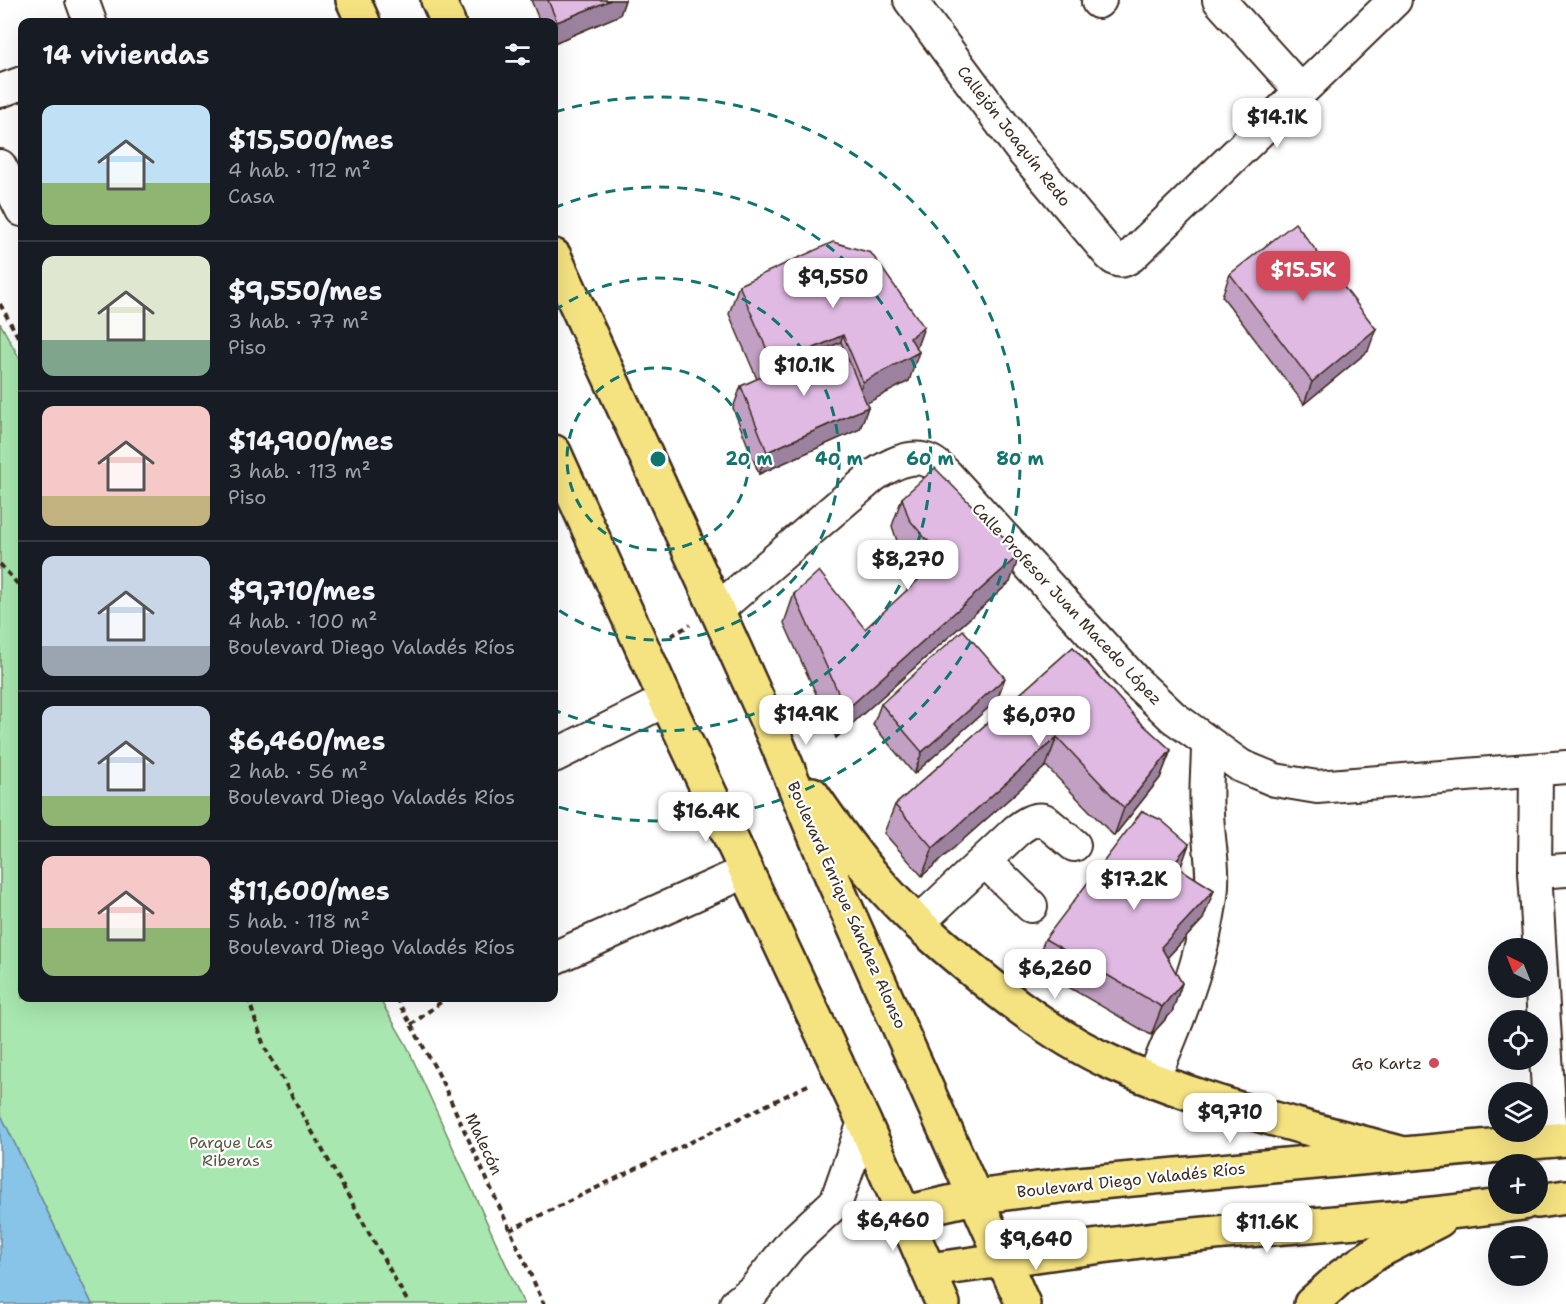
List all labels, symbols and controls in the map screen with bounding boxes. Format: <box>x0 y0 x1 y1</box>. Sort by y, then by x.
text: 14 viviendas <box>42 37 210 72</box>
icon: filters <box>501 38 534 71</box>
street label: Callejón Joaquín Redo <box>952 61 1076 211</box>
pin: $14.1K <box>1228 98 1326 149</box>
text: $14.1K <box>1246 104 1308 130</box>
text: $15,500/mes <box>228 122 394 157</box>
icon: home <box>90 129 162 201</box>
text: 4 hab. · 112 m² <box>228 157 371 183</box>
text: Casa <box>228 183 274 209</box>
pin: $15.5K <box>1254 251 1352 302</box>
text: $15.5K <box>1270 257 1336 283</box>
pin: $9,550 <box>784 258 882 309</box>
text: $9,550 <box>798 264 868 290</box>
text: $9,550/mes <box>228 273 382 308</box>
icon: home <box>90 280 162 352</box>
text: 3 hab. · 77 m² <box>228 308 369 334</box>
text: Piso <box>228 334 266 360</box>
pin: $10.1K <box>755 346 853 397</box>
text: $10.1K <box>774 352 834 378</box>
text: $14,900/mes <box>228 423 393 458</box>
icon: home <box>90 430 162 502</box>
text: 20 m <box>725 447 773 471</box>
text: 40 m <box>815 447 863 471</box>
text: 60 m <box>906 447 954 471</box>
text: 80 m <box>996 447 1044 471</box>
centre of rings <box>648 449 668 469</box>
text: 3 hab. · 113 m² <box>228 458 371 484</box>
text: Piso <box>228 484 266 510</box>
street label: Calle Profesor Juan Macedo López <box>967 498 1167 710</box>
pin: $8,270 <box>859 540 957 591</box>
text: $8,270 <box>871 546 945 572</box>
text: $9,710/mes <box>228 573 375 608</box>
icon: home <box>90 580 162 652</box>
text: 4 hab. · 100 m² <box>228 608 377 634</box>
text: Boulevard Diego Valadés Ríos <box>228 634 515 660</box>
pin: $14.9K <box>757 695 855 746</box>
pin: $6,070 <box>990 696 1088 747</box>
text: $14.9K <box>773 701 839 727</box>
text: $6,070 <box>1002 702 1076 728</box>
text: $6,460/mes <box>228 723 386 758</box>
icon: home <box>90 730 162 802</box>
text: 2 hab. · 56 m² <box>228 758 368 784</box>
street label: Boulevard Enrique Sánchez Alonso <box>783 778 911 1032</box>
text: Boulevard Diego Valadés Ríos <box>228 784 515 810</box>
pin: $16.4K <box>657 792 755 843</box>
text: $16.4K <box>672 798 740 824</box>
pin: $17.2K <box>1085 860 1183 911</box>
text: $17.2K <box>1100 866 1168 892</box>
text: $11,600/mes <box>228 873 390 908</box>
icon: home <box>90 880 162 952</box>
text: 5 hab. · 118 m² <box>228 908 370 934</box>
text: Boulevard Diego Valadés Ríos <box>228 934 515 960</box>
north arrow <box>1488 938 1548 998</box>
map controls <box>1488 938 1548 1286</box>
pin: $6,260 <box>1006 949 1104 1000</box>
text: $6,260 <box>1018 955 1092 981</box>
button: locate <box>1488 1010 1548 1070</box>
place label: Go Kartz <box>1352 1053 1422 1074</box>
marker: Go Kartz <box>1427 1056 1441 1070</box>
button: layers <box>1488 1082 1548 1142</box>
pin: $9,710 <box>1181 1093 1279 1144</box>
text: $9,710 <box>1197 1099 1263 1125</box>
street label: Malecón <box>461 1110 508 1179</box>
park label: Parque Las Riberas <box>189 1132 273 1171</box>
button: + <box>1488 1154 1548 1214</box>
street label: Boulevard Diego Valadés Ríos <box>1016 1158 1246 1202</box>
pin: $6,460 <box>844 1201 942 1252</box>
pin: $11.6K <box>1218 1203 1316 1254</box>
text: $6,460 <box>856 1207 930 1233</box>
text: $11.6K <box>1236 1209 1298 1235</box>
pin: $9,640 <box>987 1220 1085 1271</box>
text: $9,640 <box>999 1226 1073 1252</box>
button: − <box>1488 1226 1548 1286</box>

